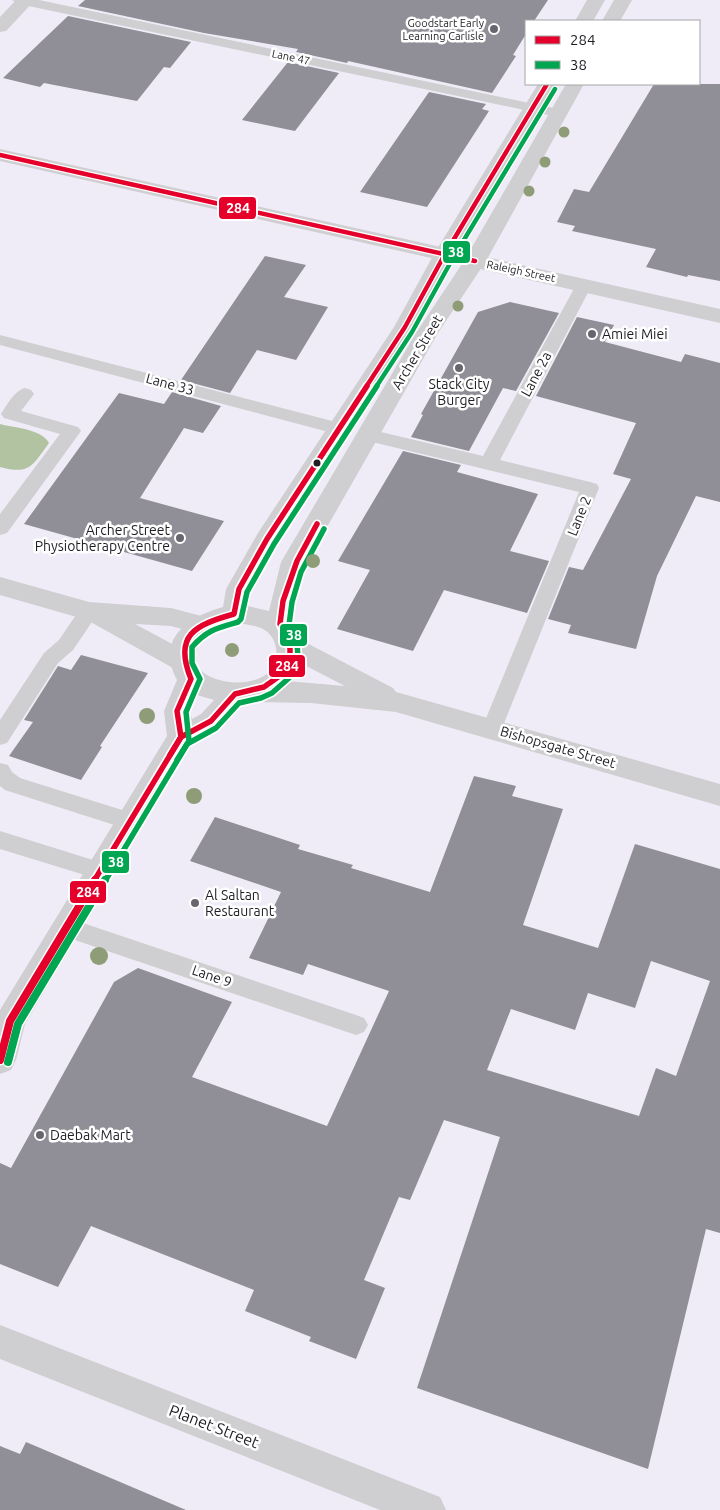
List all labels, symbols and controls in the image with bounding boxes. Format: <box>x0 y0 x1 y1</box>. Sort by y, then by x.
place label: Goodstart Early Learning Carlisle <box>403 17 485 42</box>
legend <box>525 20 700 85</box>
marker: Goodstart Early Learning Carlisle <box>488 23 500 35</box>
text: 284 <box>570 31 595 48</box>
street label: Lane 47 <box>271 47 311 67</box>
text: 38 <box>570 56 587 73</box>
line badge: 284 <box>218 196 257 220</box>
text: 284 <box>226 200 250 216</box>
line badge: 38 <box>442 240 471 264</box>
text: 38 <box>448 244 464 260</box>
street label: Raleigh Street <box>486 258 557 284</box>
street label: Archer Street <box>388 311 446 392</box>
place label: Amiei Miei <box>602 326 668 342</box>
marker: Amiei Miei <box>586 328 598 340</box>
street label: Lane 2a <box>518 349 554 399</box>
marker: Stack City Burger <box>453 362 465 374</box>
street label: Lane 33 <box>144 370 196 398</box>
place label: Stack City Burger <box>428 376 490 408</box>
unlabelled marker <box>312 458 322 468</box>
street label: Lane 2 <box>564 494 594 538</box>
place label: Archer Street Physiotherapy Centre <box>35 522 170 554</box>
marker: Archer Street Physiotherapy Centre <box>174 532 186 544</box>
line badge: 38 <box>279 623 308 647</box>
text: 38 <box>286 627 302 643</box>
line badge: 284 <box>268 654 306 678</box>
text: 284 <box>275 658 299 674</box>
street label: Bishopsgate Street <box>498 723 618 771</box>
line badge: 38 <box>101 850 130 874</box>
text: 38 <box>108 854 124 870</box>
line badge: 284 <box>69 880 107 904</box>
text: 284 <box>76 884 100 900</box>
place label: Al Saltan Restaurant <box>205 887 275 919</box>
marker: Al Saltan Restaurant <box>189 897 201 909</box>
street label: Lane 9 <box>190 962 234 990</box>
place label: Daebak Mart <box>50 1127 131 1143</box>
marker: Daebak Mart <box>34 1129 46 1141</box>
street label: Planet Street <box>167 1401 262 1452</box>

